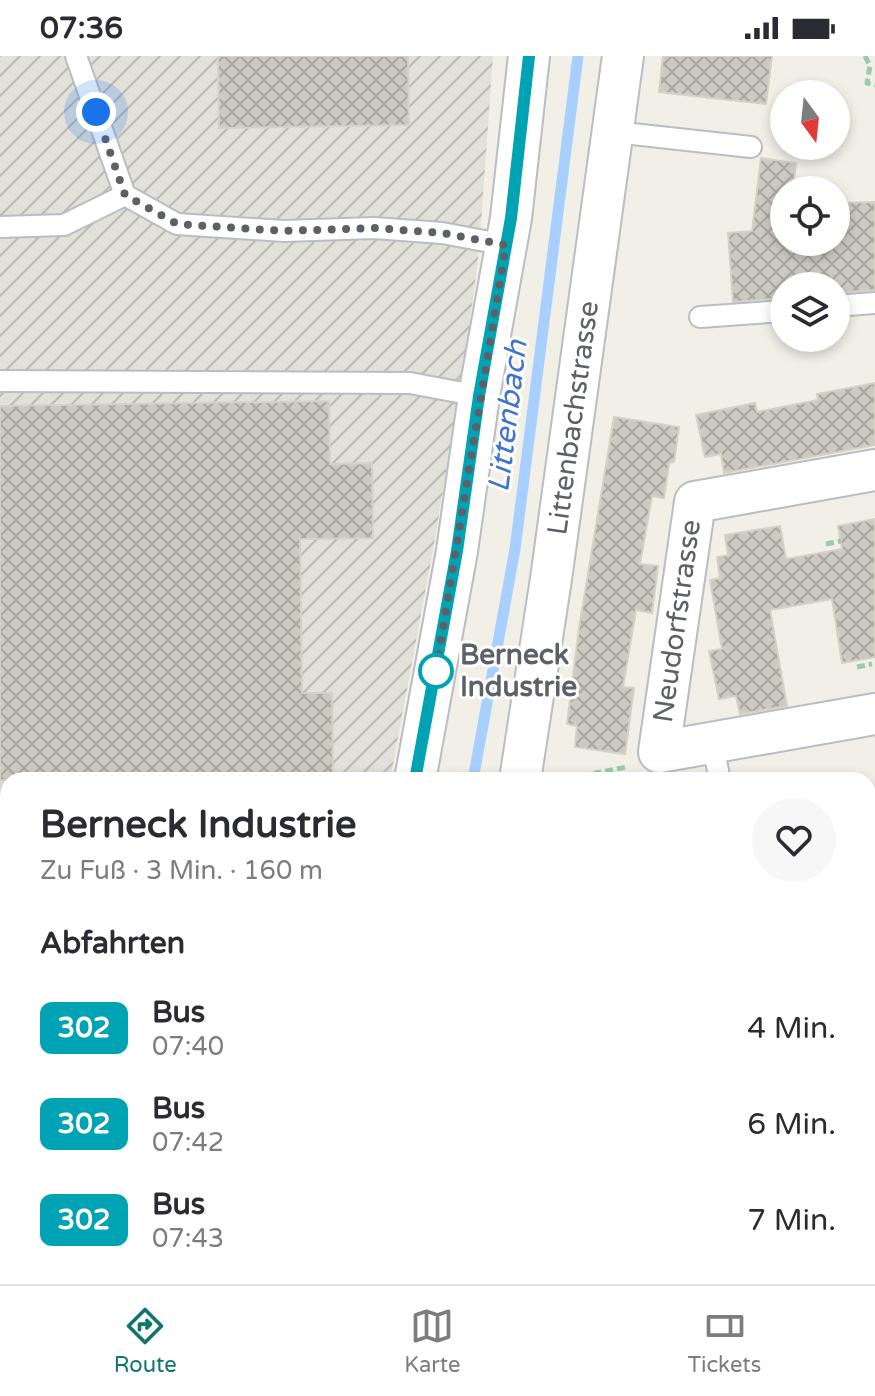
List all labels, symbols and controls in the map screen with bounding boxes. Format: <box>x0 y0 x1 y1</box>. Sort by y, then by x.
text: 07:36 <box>40 10 123 47</box>
north arrow <box>770 80 850 160</box>
map controls <box>770 80 850 352</box>
your location <box>76 92 116 132</box>
button: locate <box>770 176 850 256</box>
button: layers <box>770 272 850 352</box>
street label: Littenbachstrasse <box>540 299 606 537</box>
water label: Littenbach <box>480 337 536 494</box>
street label: Neudorfstrasse <box>646 517 708 725</box>
place label: Berneck Industrie <box>460 638 577 704</box>
marker: Berneck Industrie <box>419 654 453 688</box>
button: heart <box>752 798 836 882</box>
text: Berneck Industrie <box>40 802 357 848</box>
text: Zu Fuß · 3 Min. · 160 m <box>40 855 323 886</box>
text: Abfahrten <box>40 925 185 962</box>
text: Bus <box>152 994 205 1031</box>
text: 4 Min. <box>747 1010 836 1047</box>
text: 302 <box>58 1011 110 1045</box>
text: 07:40 <box>152 1031 224 1062</box>
text: Bus <box>152 1090 205 1127</box>
text: 6 Min. <box>747 1106 836 1143</box>
text: 302 <box>58 1107 110 1141</box>
text: 07:42 <box>152 1127 224 1158</box>
text: Bus <box>152 1186 205 1223</box>
text: 7 Min. <box>747 1202 836 1239</box>
text: 302 <box>58 1203 110 1237</box>
text: 07:43 <box>152 1223 224 1254</box>
tab: Route <box>114 1304 177 1378</box>
tab: Karte <box>404 1304 460 1378</box>
tab: Tickets <box>688 1304 761 1378</box>

